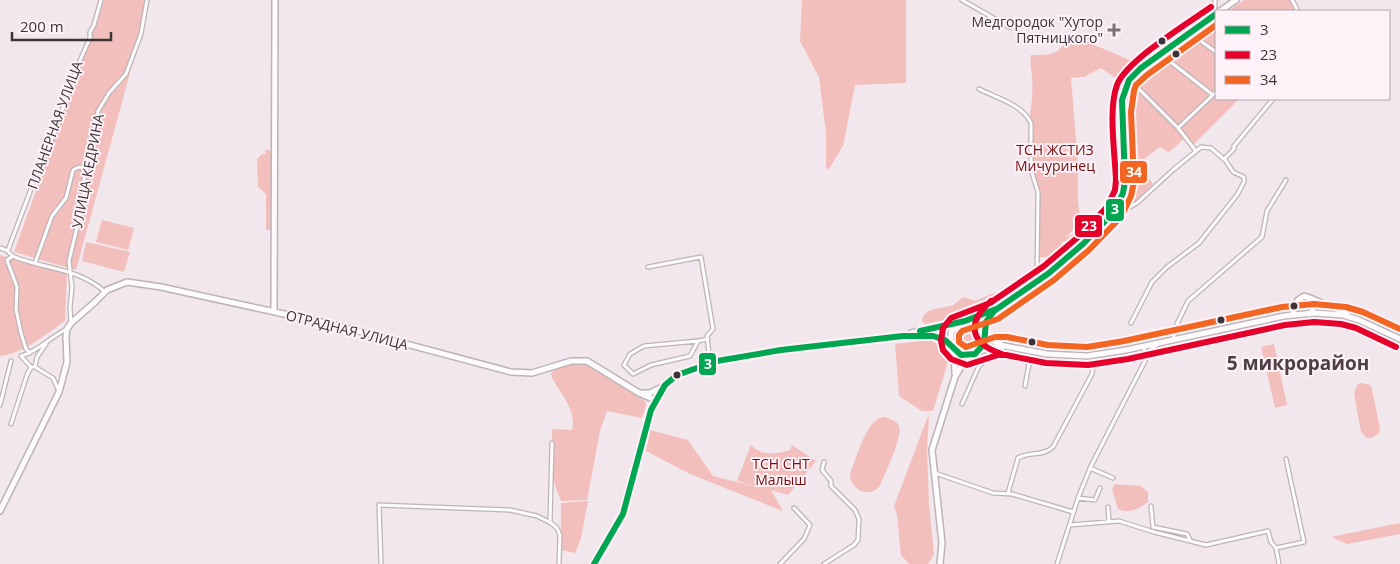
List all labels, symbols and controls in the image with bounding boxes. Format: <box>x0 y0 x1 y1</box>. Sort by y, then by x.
scale bar <box>12 10 111 42</box>
legend <box>1215 10 1390 100</box>
place label: Медгородок "Хутор Пятницкого" <box>971 12 1103 47</box>
text: 200 m <box>20 16 64 36</box>
text: 3 <box>1260 19 1269 39</box>
marker: Медгородок "Хутор Пятницкого" <box>1107 23 1121 37</box>
unlabelled marker <box>1157 36 1167 46</box>
text: 23 <box>1260 44 1277 64</box>
unlabelled marker <box>1171 49 1181 59</box>
street label: ПЛАНЕРНАЯ УЛИЦА <box>22 58 87 192</box>
text: 34 <box>1260 69 1278 89</box>
street label: УЛИЦА КЕДРИНА <box>67 112 108 230</box>
park label: ТСН ЖСТИЗ Мичуринец <box>1015 140 1095 175</box>
line badge: 34 <box>1119 160 1148 184</box>
text: 34 <box>1126 162 1142 181</box>
line badge: 3 <box>1105 198 1125 222</box>
text: 3 <box>1111 199 1119 218</box>
line badge: 23 <box>1074 214 1103 238</box>
text: 23 <box>1081 216 1097 235</box>
unlabelled marker <box>1289 301 1299 311</box>
street label: ОТРАДНАЯ УЛИЦА <box>284 305 410 354</box>
unlabelled marker <box>1216 315 1226 325</box>
unlabelled marker <box>1027 337 1037 347</box>
district label: 5 микрорайон <box>1227 350 1369 376</box>
line badge: 3 <box>698 352 717 376</box>
text: 3 <box>704 354 712 373</box>
unlabelled marker <box>672 370 682 380</box>
park label: ТСН СНТ Малыш <box>752 454 810 489</box>

